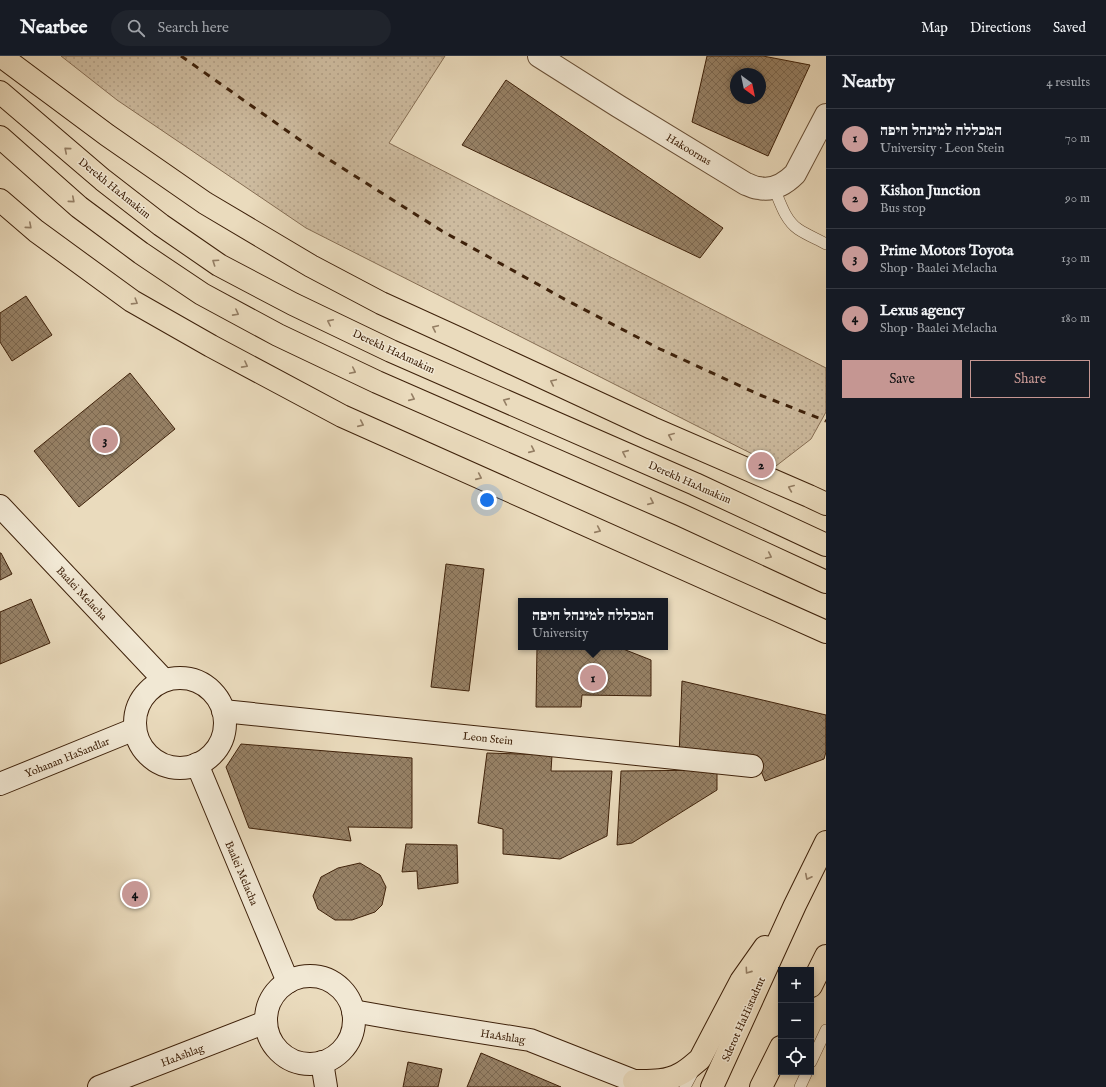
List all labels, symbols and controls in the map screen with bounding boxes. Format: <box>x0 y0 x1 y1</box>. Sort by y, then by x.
search box <box>111 10 391 46</box>
text: Nearbee <box>20 16 87 40</box>
icon: search <box>125 17 147 39</box>
text: Search here <box>157 18 229 37</box>
text: Map <box>921 19 948 37</box>
text: Directions <box>970 19 1031 37</box>
text: Saved <box>1053 19 1086 37</box>
north arrow <box>730 68 766 104</box>
text: Nearby <box>842 72 895 93</box>
text: 4 results <box>1046 74 1090 91</box>
text: המכללה למינהל חיפה <box>880 121 1002 140</box>
text: 1 <box>853 130 857 147</box>
text: 70 m <box>1065 130 1090 147</box>
street label: Hakoornas <box>663 131 714 169</box>
text: University · Leon Stein <box>880 140 1004 157</box>
one-way arrow <box>64 147 72 154</box>
street label: Derekh HaAmakim <box>75 155 154 223</box>
text: Kishon Junction <box>880 181 980 200</box>
text: 2 <box>852 190 858 207</box>
text: 90 m <box>1065 190 1090 207</box>
one-way arrow <box>67 195 74 202</box>
text: Bus stop <box>880 200 926 217</box>
one-way arrow <box>25 221 32 228</box>
text: Prime Motors Toyota <box>880 241 1013 260</box>
text: 3 <box>853 250 857 267</box>
text: 130 m <box>1061 250 1090 267</box>
one-way arrow <box>212 259 219 267</box>
text: Shop · Baalei Melacha <box>880 260 997 277</box>
one-way arrow <box>131 297 138 305</box>
text: Lexus agency <box>880 301 965 320</box>
one-way arrow <box>232 308 240 315</box>
text: 4 <box>852 310 858 327</box>
text: 180 m <box>1061 310 1090 327</box>
one-way arrow <box>327 319 335 327</box>
text: Shop · Baalei Melacha <box>880 320 997 337</box>
one-way arrow <box>432 325 439 333</box>
street label: Derekh HaAmakim <box>350 327 437 377</box>
one-way arrow <box>241 360 248 367</box>
button: Save <box>842 360 962 398</box>
button: Share <box>970 360 1090 398</box>
one-way arrow <box>348 366 356 374</box>
one-way arrow <box>550 379 557 387</box>
one-way arrow <box>408 393 416 401</box>
one-way arrow <box>502 398 510 406</box>
one-way arrow <box>357 420 364 428</box>
pin: 3 <box>92 425 118 455</box>
one-way arrow <box>668 433 676 441</box>
one-way arrow <box>527 445 535 453</box>
one-way arrow <box>621 450 629 458</box>
pin: 2 <box>748 450 774 480</box>
street label: Derekh HaAmakim <box>646 458 734 508</box>
one-way arrow <box>475 472 483 480</box>
one-way arrow <box>787 484 794 492</box>
your location <box>477 490 497 510</box>
one-way arrow <box>646 497 654 505</box>
one-way arrow <box>594 525 602 533</box>
one-way arrow <box>765 551 772 559</box>
street label: Baalei Melacha <box>53 564 110 624</box>
popup <box>518 598 668 650</box>
text: המכללה למינהל חיפה <box>532 606 654 625</box>
text: University <box>532 625 588 642</box>
pin: 1 <box>580 663 606 693</box>
street label: Leon Stein <box>462 729 514 749</box>
street label: Yohanan HaSandlar <box>23 735 112 781</box>
street label: Baalei Melacha <box>221 839 261 908</box>
one-way arrow <box>806 873 813 880</box>
pin: 4 <box>122 879 148 909</box>
one-way arrow <box>745 967 753 974</box>
map controls <box>778 967 814 1075</box>
button: + <box>778 967 814 1003</box>
street label: Sderot HaHistadrut <box>719 975 769 1064</box>
button: − <box>778 1003 814 1039</box>
street label: HaAshlag <box>479 1027 527 1048</box>
button: locate <box>778 1039 814 1075</box>
street label: HaAshlag <box>159 1041 207 1071</box>

